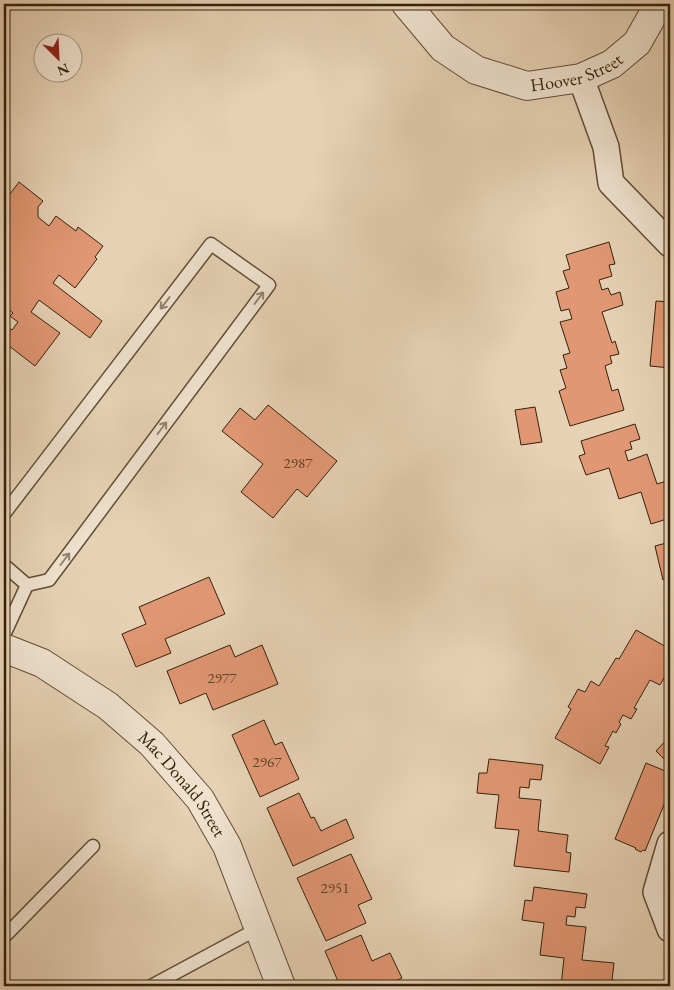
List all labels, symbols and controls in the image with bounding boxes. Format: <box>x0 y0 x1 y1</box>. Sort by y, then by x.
north arrow <box>32 32 82 82</box>
street label: Hoover Street <box>529 48 628 96</box>
text: N <box>54 59 72 81</box>
one-way arrow <box>254 291 264 305</box>
one-way arrow <box>160 296 171 309</box>
one-way arrow <box>157 421 167 435</box>
house number: 2987 <box>284 453 313 472</box>
one-way arrow <box>60 552 70 566</box>
house number: 2977 <box>208 668 237 687</box>
street label: Mac Donald Street <box>134 725 232 841</box>
house number: 2967 <box>253 752 282 771</box>
house number: 2951 <box>321 878 349 897</box>

